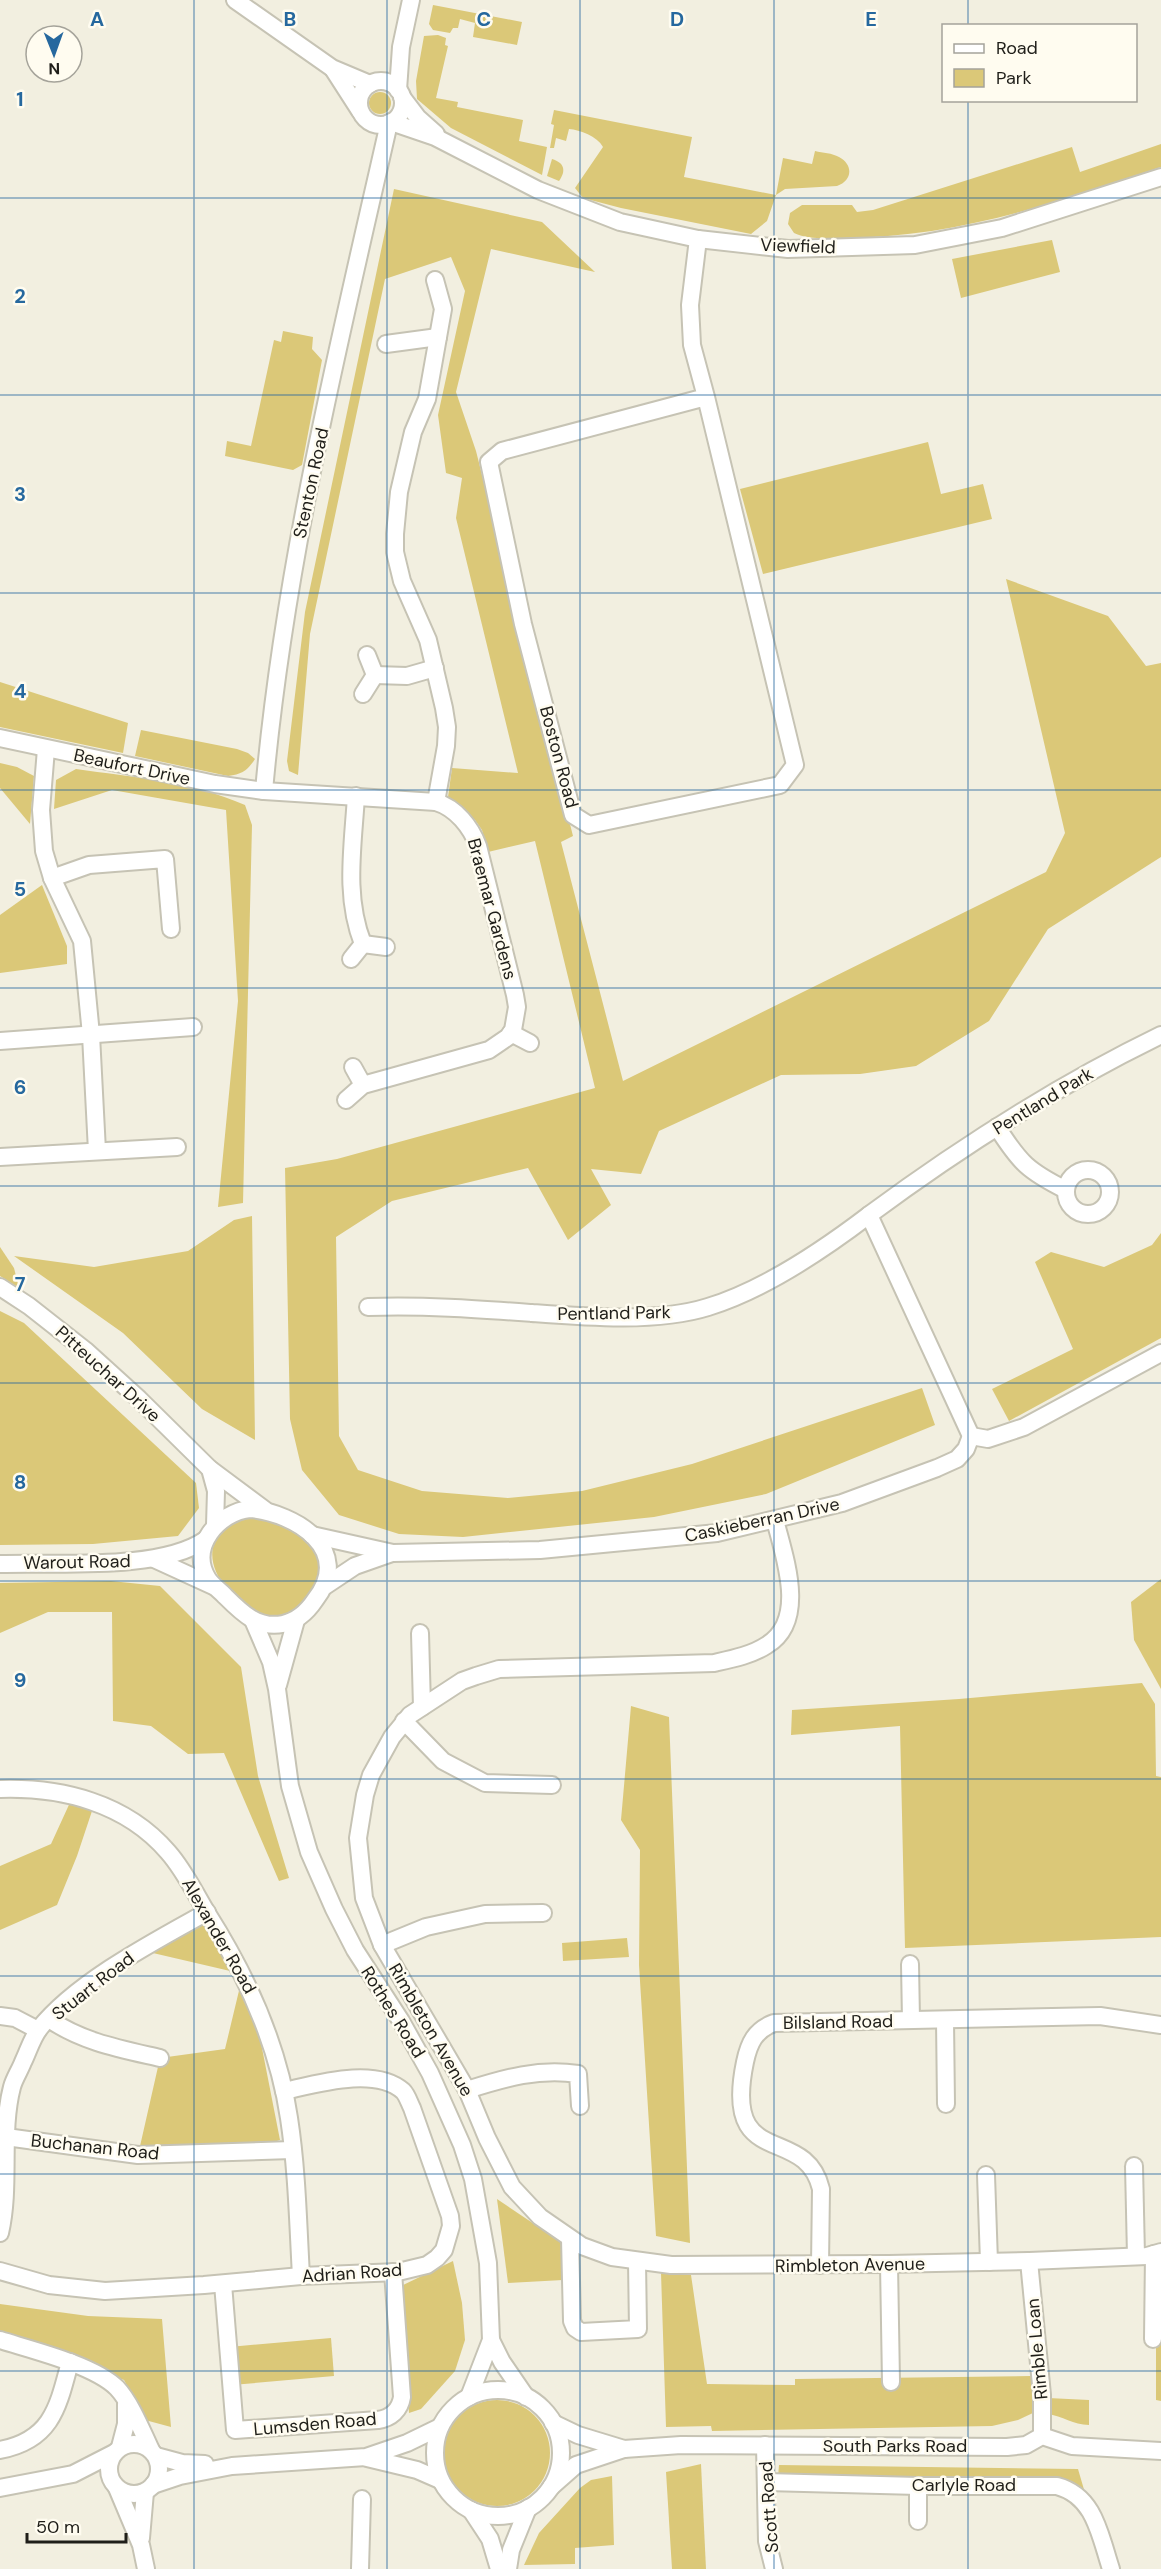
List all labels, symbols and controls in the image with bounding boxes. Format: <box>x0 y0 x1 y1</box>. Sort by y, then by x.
text: A <box>90 6 104 32</box>
text: B <box>284 6 296 32</box>
text: C <box>477 6 491 32</box>
text: D <box>670 6 684 32</box>
text: E <box>865 6 877 32</box>
north arrow <box>24 24 84 84</box>
legend <box>942 24 1137 102</box>
text: Road <box>996 36 1038 60</box>
text: N <box>48 58 60 79</box>
text: Park <box>996 66 1032 90</box>
text: 1 <box>16 86 24 112</box>
street label: Viewfield <box>760 233 836 259</box>
text: 2 <box>14 283 26 309</box>
street label: Stenton Road <box>288 426 334 540</box>
text: 3 <box>14 481 26 507</box>
text: 4 <box>14 678 27 704</box>
street label: Boston Road <box>534 703 584 811</box>
street label: Beaufort Drive <box>71 743 193 791</box>
street label: Braemar Gardens <box>462 836 522 982</box>
text: 5 <box>14 876 26 902</box>
street label: Pentland Park <box>988 1062 1098 1140</box>
text: 6 <box>14 1074 26 1100</box>
text: 7 <box>15 1271 26 1297</box>
street label: Pentland Park <box>557 1300 671 1326</box>
street label: Pitteuchar Drive <box>50 1320 166 1428</box>
text: 8 <box>14 1469 26 1495</box>
street label: Caskieberran Drive <box>682 1492 842 1548</box>
street label: Warout Road <box>23 1549 131 1575</box>
text: 9 <box>14 1667 26 1693</box>
street label: Alexander Road <box>176 1874 262 1998</box>
street label: Stuart Road <box>47 1946 139 2026</box>
street label: Rimbleton Avenue <box>383 1959 479 2101</box>
street label: Rothes Road <box>355 1962 431 2062</box>
street label: Bilsland Road <box>783 2009 893 2035</box>
street label: Buchanan Road <box>30 2128 160 2166</box>
street label: Rimbleton Avenue <box>775 2252 925 2278</box>
street label: Adrian Road <box>301 2258 403 2288</box>
street label: Rimble Loan <box>1021 2298 1053 2400</box>
street label: Lumsden Road <box>252 2407 378 2441</box>
street label: South Parks Road <box>823 2434 967 2458</box>
street label: Scott Road <box>754 2460 784 2554</box>
street label: Carlyle Road <box>912 2473 1016 2497</box>
scale bar <box>27 2506 126 2544</box>
text: 50 m <box>36 2515 80 2539</box>

